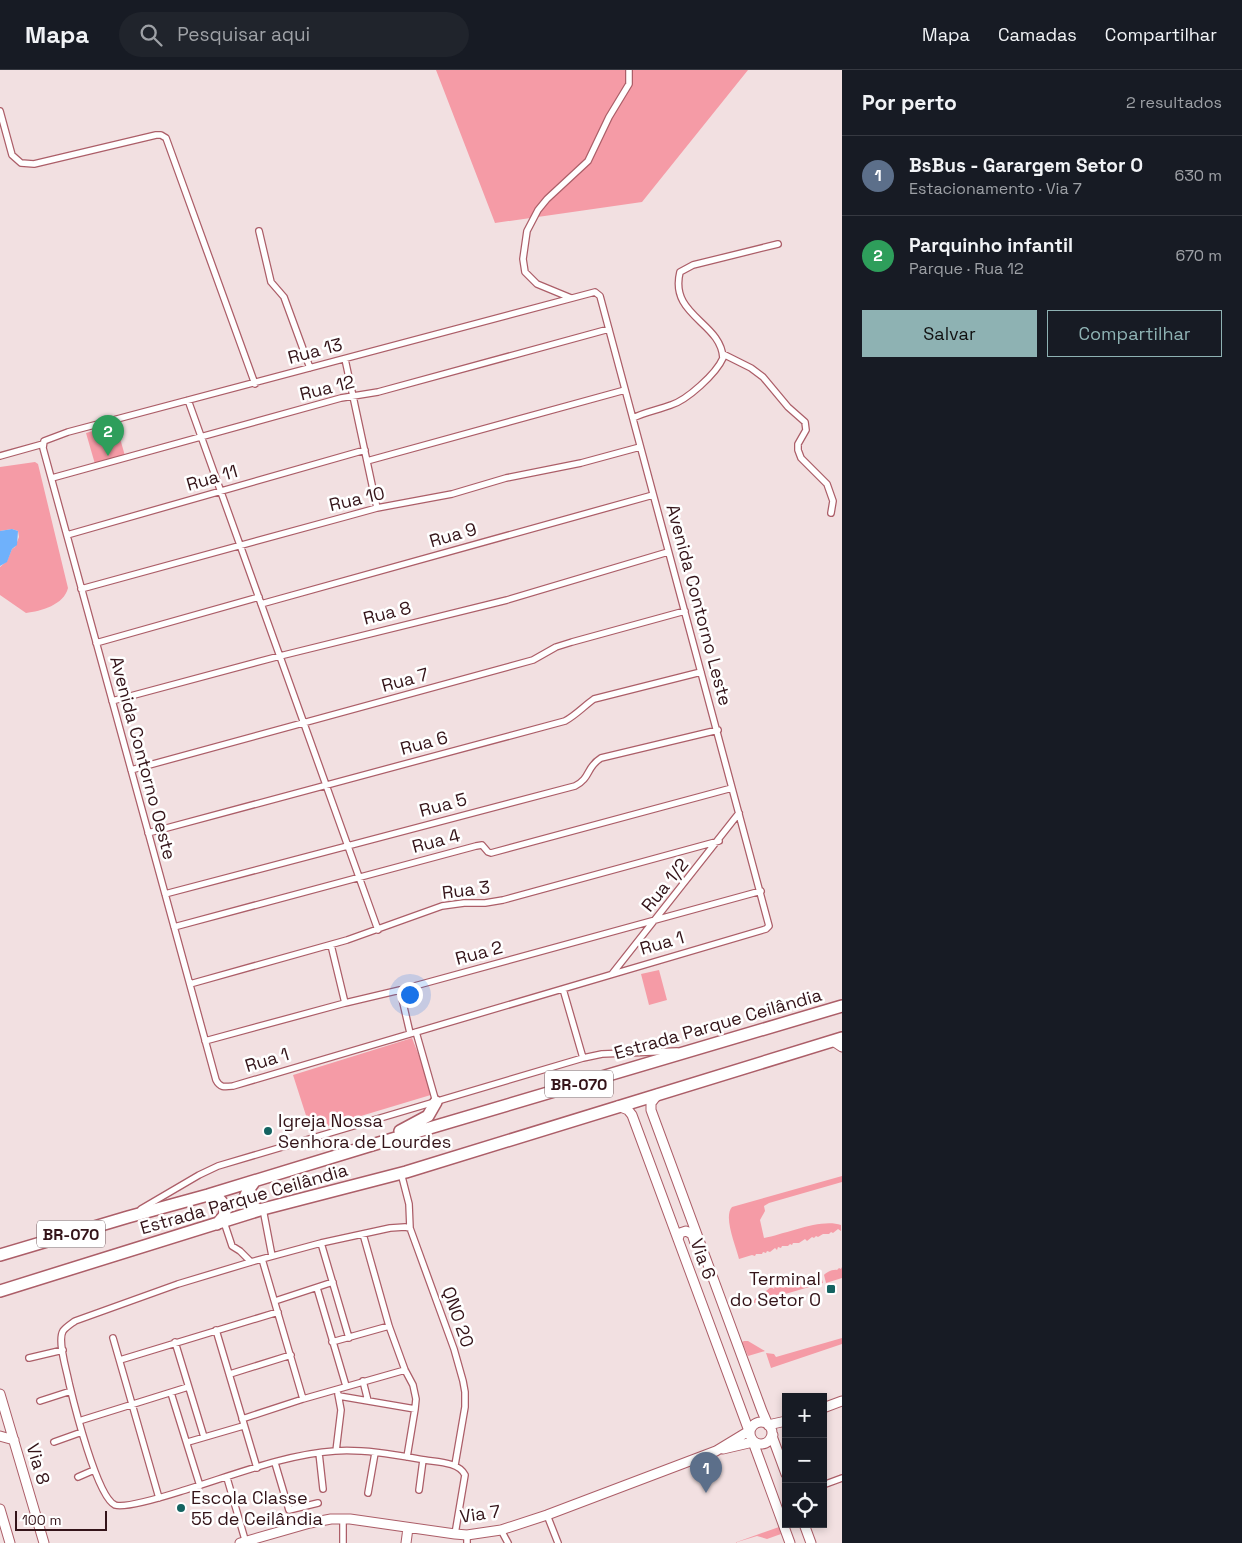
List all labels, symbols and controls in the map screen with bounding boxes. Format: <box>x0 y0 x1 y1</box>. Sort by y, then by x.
search box <box>119 12 469 57</box>
text: Mapa <box>25 19 89 50</box>
icon: search <box>137 21 165 49</box>
text: Pesquisar aqui <box>177 22 310 47</box>
text: Mapa <box>922 23 970 46</box>
text: Camadas <box>998 23 1077 46</box>
text: Compartilhar <box>1105 23 1217 46</box>
text: Por perto <box>862 89 957 116</box>
text: 2 resultados <box>1126 92 1222 113</box>
text: BsBus - Garargem Setor O <box>909 153 1143 178</box>
text: 1 <box>874 165 882 186</box>
text: 630 m <box>1174 165 1222 186</box>
text: Estacionamento · Via 7 <box>909 178 1082 199</box>
text: Parquinho infantil <box>909 233 1073 258</box>
text: 2 <box>873 245 883 266</box>
text: 670 m <box>1175 245 1222 266</box>
text: Parque · Rua 12 <box>909 258 1024 279</box>
button: Salvar <box>862 310 1037 357</box>
button: Compartilhar <box>1047 310 1222 357</box>
street label: Rua 13 <box>285 332 345 369</box>
street label: Rua 12 <box>297 370 357 405</box>
pin: 2 <box>92 415 124 456</box>
street label: Rua 11 <box>184 459 240 496</box>
street label: Rua 10 <box>327 481 387 516</box>
street label: Avenida Contorno Leste <box>662 502 737 708</box>
street label: Rua 9 <box>426 517 479 552</box>
street label: Rua 8 <box>361 595 413 630</box>
street label: Avenida Contorno Oeste <box>105 654 182 862</box>
street label: Rua 7 <box>379 662 431 697</box>
street label: Rua 6 <box>398 725 450 760</box>
street label: Rua 5 <box>417 787 469 822</box>
street label: Rua 4 <box>409 823 462 858</box>
street label: Rua 1/2 <box>636 853 693 916</box>
street label: Rua 3 <box>441 875 491 904</box>
street label: Rua 1 <box>637 925 687 960</box>
street label: Rua 2 <box>453 935 505 970</box>
your location <box>397 982 423 1008</box>
street label: Estrada Parque Ceilândia <box>611 983 824 1064</box>
street label: Rua 1 <box>242 1042 292 1077</box>
road number: BR-070 <box>545 1071 613 1098</box>
place label: Igreja Nossa Senhora de Lourdes <box>278 1109 451 1153</box>
marker: Igreja Nossa Senhora de Lourdes <box>262 1125 274 1137</box>
street label: Estrada Parque Ceilândia <box>137 1158 350 1239</box>
road number: BR-070 <box>37 1220 105 1248</box>
street label: Via 6 <box>686 1235 721 1282</box>
place label: Terminal do Setor O <box>730 1267 821 1311</box>
street label: QNO 20 <box>437 1283 480 1350</box>
marker: Terminal do Setor O <box>825 1283 837 1295</box>
map controls <box>782 1393 827 1528</box>
button: + <box>782 1393 827 1438</box>
button: − <box>782 1438 827 1483</box>
street label: Via 8 <box>21 1441 56 1487</box>
pin: 1 <box>690 1452 722 1493</box>
button: locate <box>782 1483 827 1528</box>
place label: Escola Classe 55 de Ceilândia <box>191 1486 323 1530</box>
street label: Via 7 <box>458 1499 502 1528</box>
marker: Escola Classe 55 de Ceilândia <box>175 1502 187 1514</box>
scale bar <box>15 1508 108 1531</box>
text: 100 m <box>22 1511 61 1529</box>

